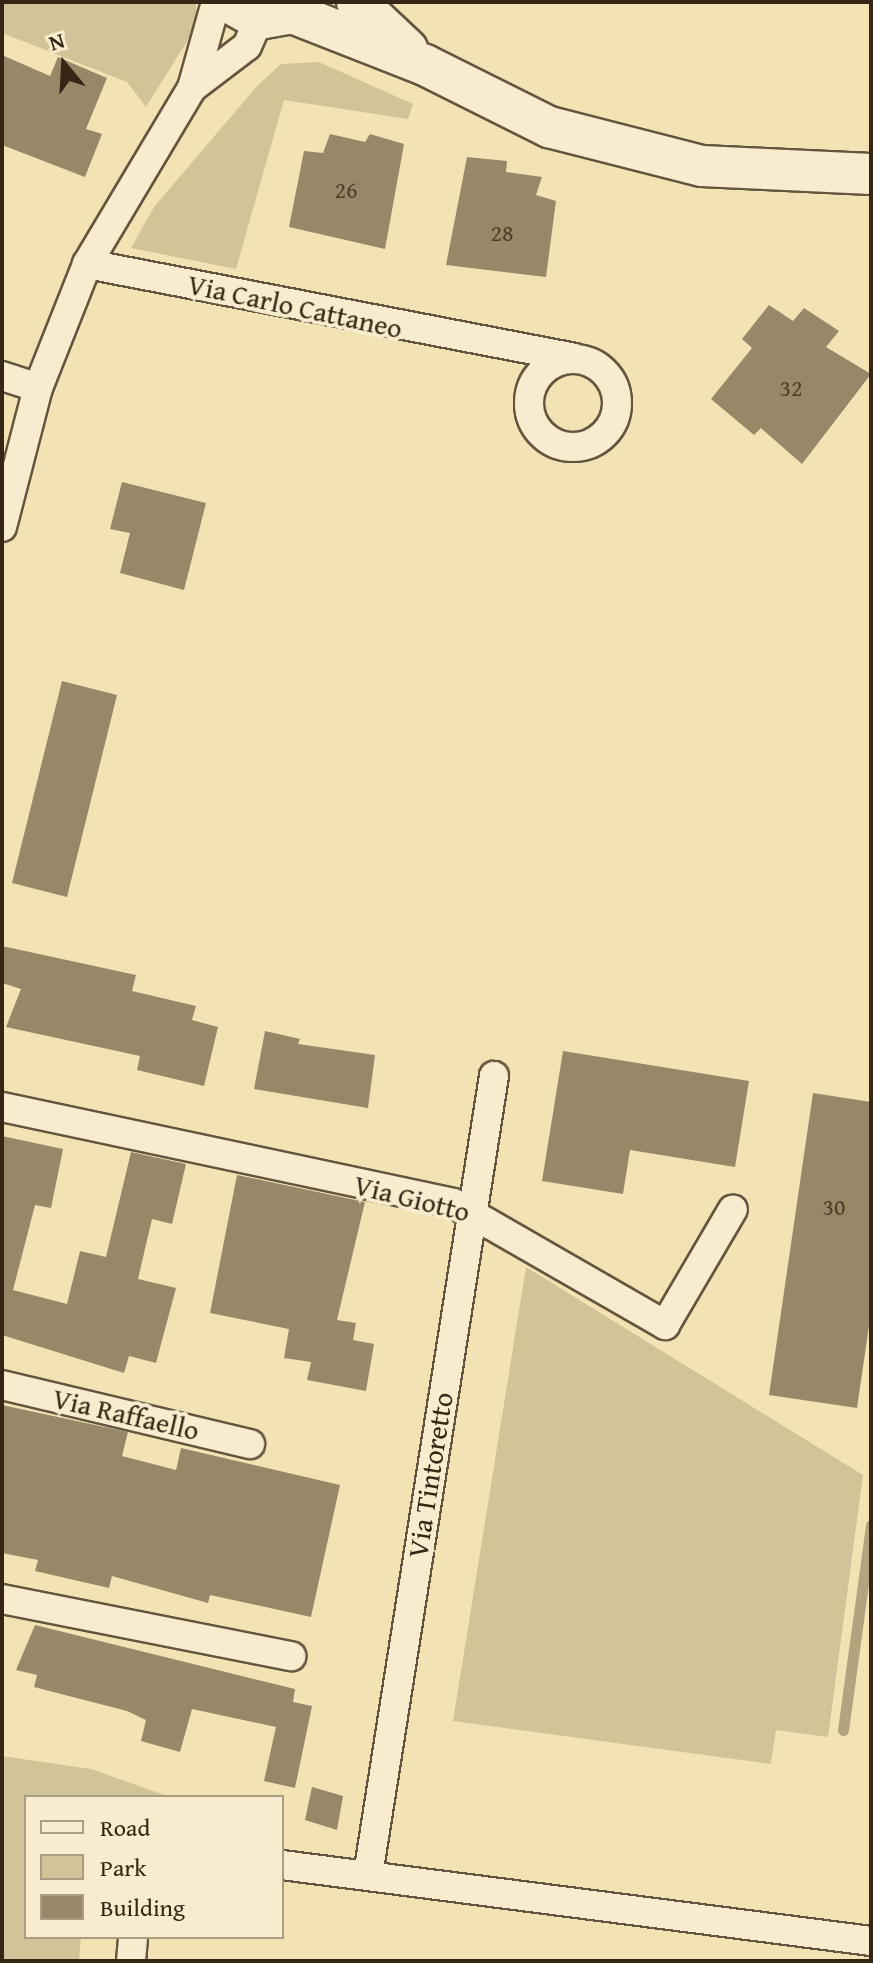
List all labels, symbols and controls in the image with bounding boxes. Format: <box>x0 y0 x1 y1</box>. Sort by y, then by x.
north arrow <box>24 24 104 104</box>
text: N <box>45 24 69 59</box>
house number: 26 <box>334 176 358 204</box>
house number: 28 <box>490 219 514 247</box>
street label: Via Carlo Cattaneo <box>185 267 405 345</box>
house number: 32 <box>779 374 803 402</box>
street label: Via Giotto <box>351 1167 473 1229</box>
house number: 30 <box>822 1193 846 1221</box>
street label: Via Raffaello <box>49 1381 203 1447</box>
street label: Via Tintoretto <box>400 1390 460 1560</box>
legend <box>24 1795 284 1939</box>
text: Road <box>100 1810 150 1845</box>
text: Park <box>100 1850 146 1885</box>
text: Building <box>100 1890 185 1925</box>

